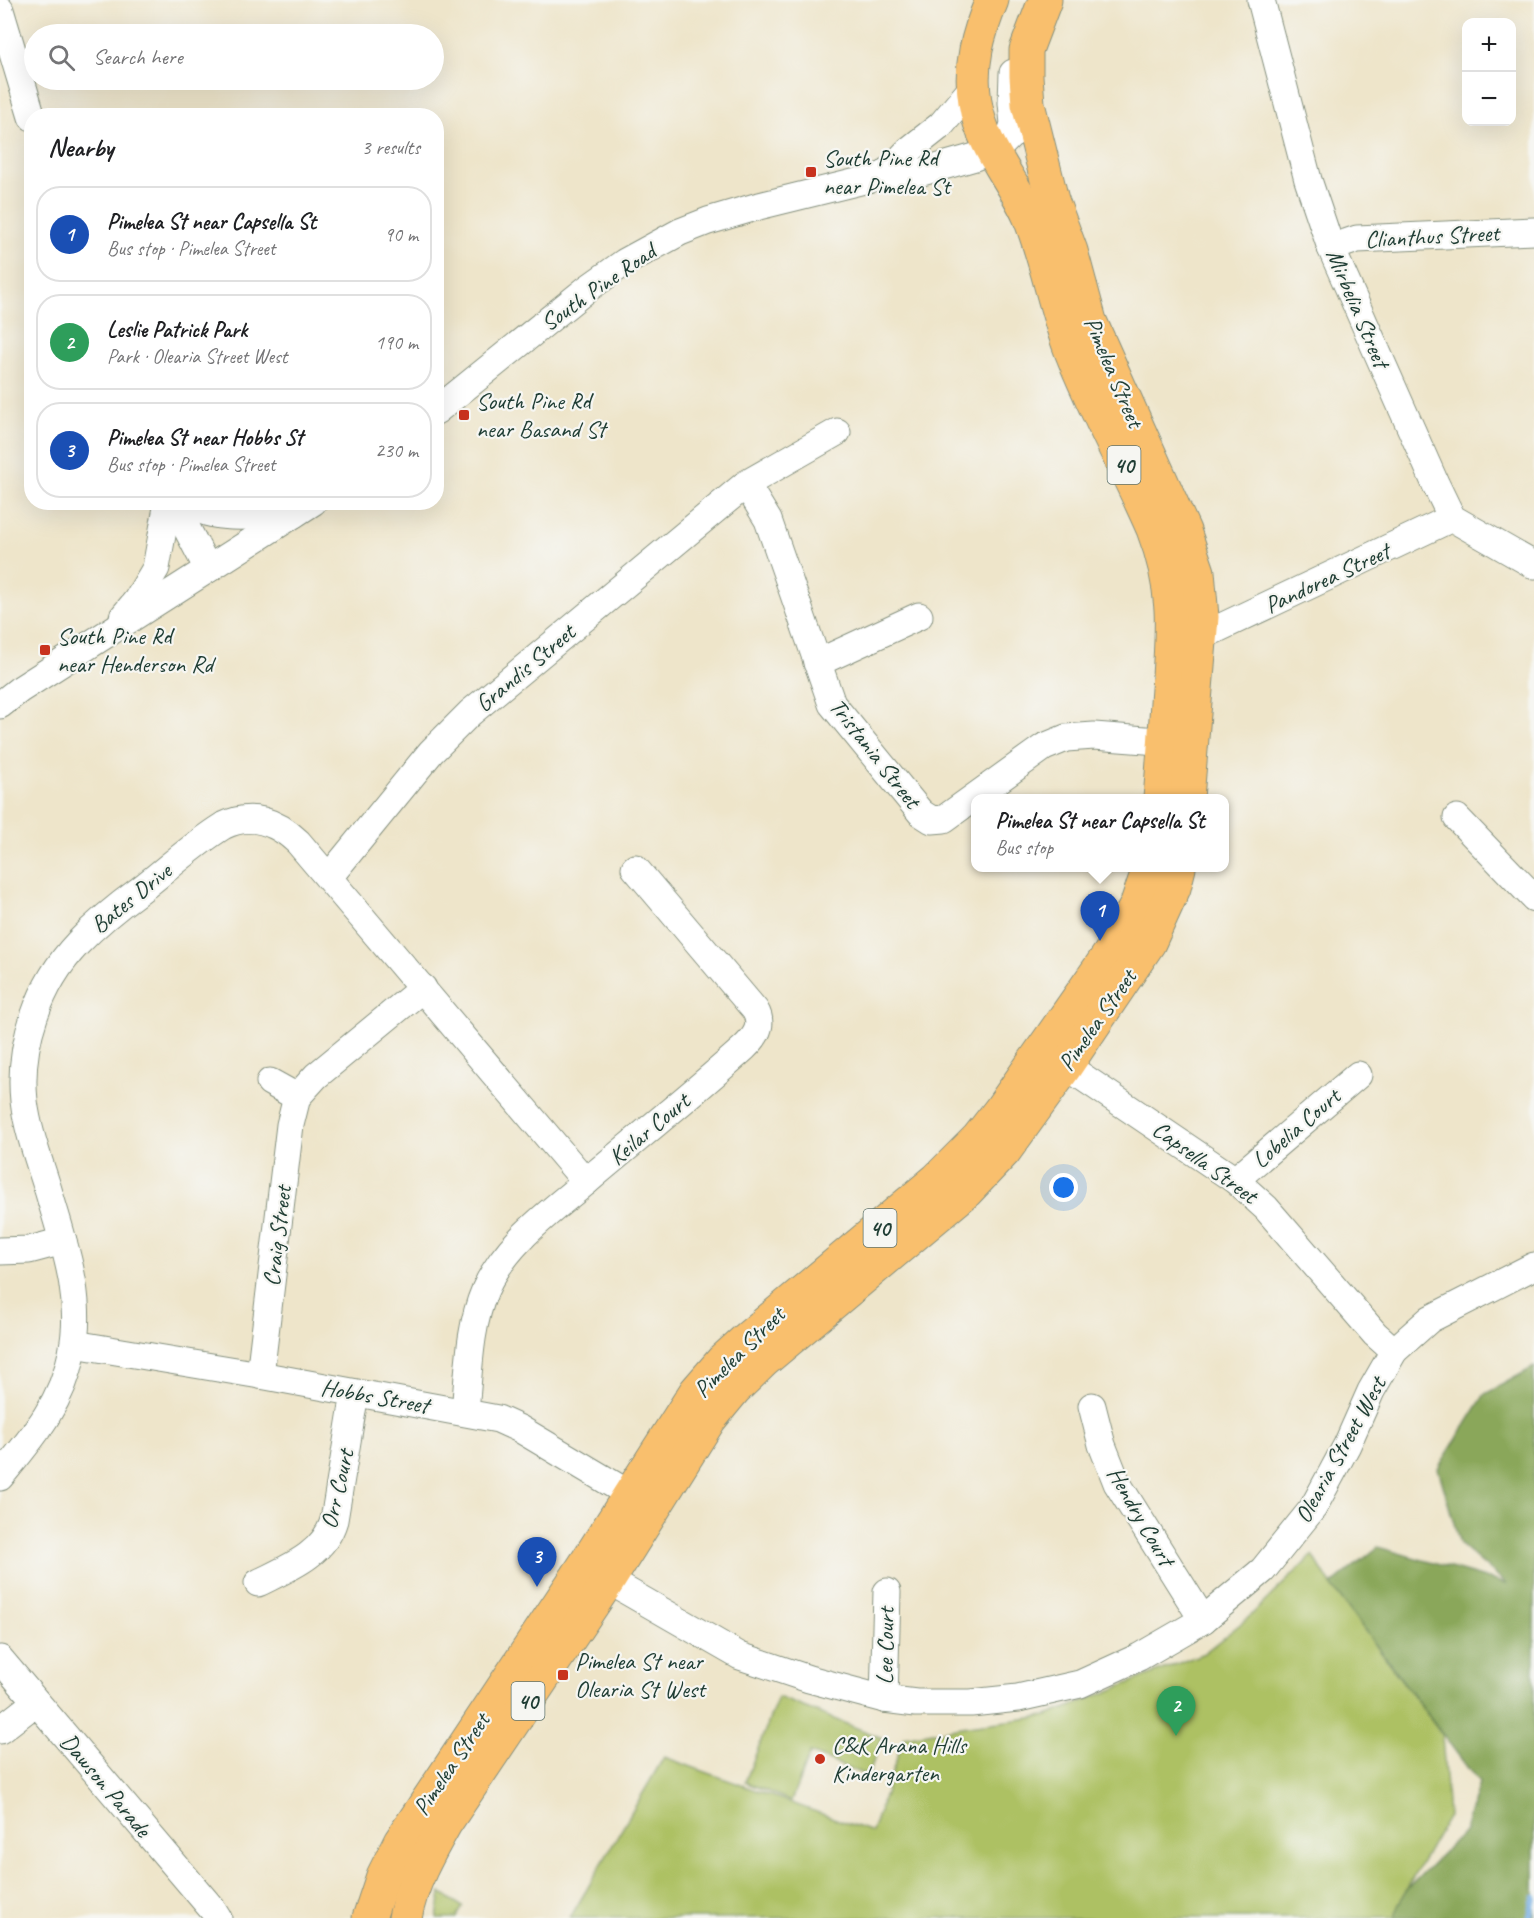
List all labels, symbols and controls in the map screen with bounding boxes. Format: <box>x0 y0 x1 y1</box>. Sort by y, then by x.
map controls <box>1462 18 1516 126</box>
button: + <box>1462 18 1516 72</box>
search box <box>24 24 444 90</box>
icon: search <box>45 41 78 74</box>
text: Search here <box>93 43 183 71</box>
button: − <box>1462 72 1516 126</box>
text: Nearby <box>48 131 113 164</box>
text: 3 results <box>361 135 420 160</box>
place label: South Pine Rd near Pimelea St <box>823 143 952 201</box>
marker: South Pine Rd near Pimelea St <box>804 165 818 179</box>
text: Pimelea St near Capsella St <box>107 208 316 236</box>
street label: Clianthus Street <box>1364 217 1502 254</box>
text: 1 <box>65 222 74 247</box>
text: 90 m <box>384 222 418 247</box>
street label: South Pine Road <box>535 234 664 337</box>
text: Bus stop · Pimelea Street <box>107 236 275 261</box>
street label: Mirbelia Street <box>1320 244 1398 375</box>
street label: Pimelea Street <box>1077 312 1151 434</box>
text: Leslie Patrick Park <box>107 316 247 344</box>
text: 2 <box>65 330 74 355</box>
text: 190 m <box>375 330 418 355</box>
text: Park · Olearia Street West <box>107 344 287 369</box>
place label: South Pine Rd near Basand St <box>476 386 608 444</box>
marker: South Pine Rd near Basand St <box>457 408 471 422</box>
text: Pimelea St near Hobbs St <box>107 424 303 452</box>
text: 3 <box>65 438 74 463</box>
text: 230 m <box>375 438 418 463</box>
road number: 40 <box>1108 446 1140 484</box>
text: Bus stop · Pimelea Street <box>107 452 275 477</box>
street label: Pandorea Street <box>1260 535 1397 620</box>
street label: Grandis Street <box>469 616 583 718</box>
place label: South Pine Rd near Henderson Rd <box>57 621 217 679</box>
marker: South Pine Rd near Henderson Rd <box>38 643 52 657</box>
street label: Tristania Street <box>823 692 929 816</box>
popup <box>971 794 1229 872</box>
text: Pimelea St near Capsella St <box>995 807 1205 835</box>
text: Bus stop <box>995 835 1053 860</box>
street label: Bates Drive <box>84 855 179 940</box>
pin: 1 <box>1080 892 1120 941</box>
street label: Pimelea Street <box>1051 962 1144 1077</box>
street label: Lobelia Court <box>1246 1080 1348 1174</box>
street label: Keilar Court <box>602 1085 697 1172</box>
street label: Capsella Street <box>1147 1114 1265 1211</box>
your location <box>1049 1173 1078 1202</box>
street label: Craig Street <box>256 1182 298 1288</box>
road number: 40 <box>864 1209 896 1247</box>
street label: Pimelea Street <box>687 1299 792 1404</box>
street label: Olearia Street West <box>1288 1370 1393 1528</box>
street label: Hobbs Street <box>319 1372 434 1421</box>
street label: Orr Court <box>313 1445 361 1531</box>
street label: Hendry Court <box>1101 1461 1183 1574</box>
pin: 3 <box>518 1538 556 1587</box>
street label: Lee Court <box>869 1605 901 1685</box>
place label: Pimelea St near Olearia St West <box>575 1646 707 1704</box>
marker: Pimelea St near Olearia St West <box>556 1668 570 1682</box>
road number: 40 <box>512 1682 544 1720</box>
pin: 2 <box>1156 1686 1196 1736</box>
street label: Pimelea Street <box>406 1705 497 1821</box>
street label: Dawson Parade <box>54 1727 159 1845</box>
place label: C&K Arana Hills Kindergarten <box>832 1730 968 1788</box>
marker: C&K Arana Hills Kindergarten <box>813 1752 827 1766</box>

